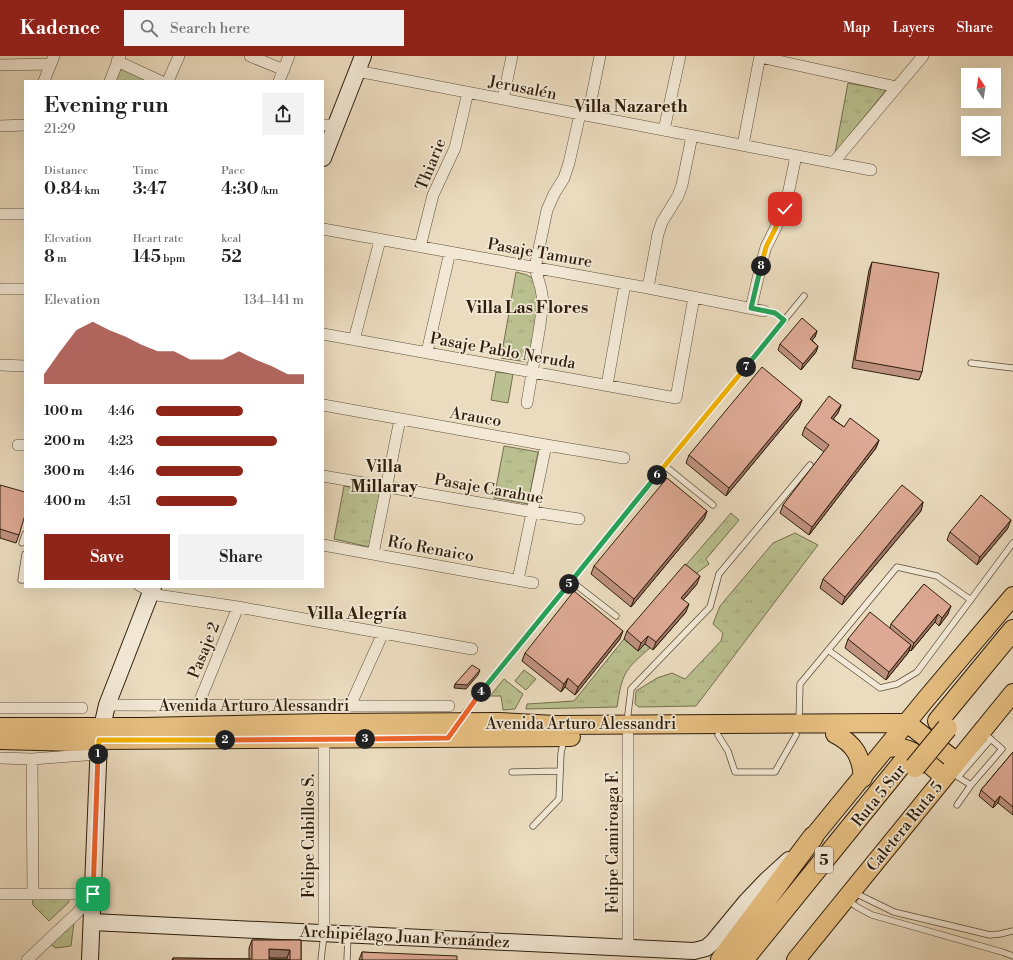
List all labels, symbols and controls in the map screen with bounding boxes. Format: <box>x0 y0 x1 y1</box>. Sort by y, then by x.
search box <box>124 10 404 46</box>
text: Kadence <box>20 16 100 40</box>
icon: search <box>138 17 160 39</box>
text: Search here <box>170 19 250 38</box>
text: Map <box>843 19 870 37</box>
text: Layers <box>892 19 935 37</box>
text: Share <box>957 19 993 37</box>
north arrow <box>961 68 1001 108</box>
map controls <box>961 68 1001 156</box>
street label: Jerusalén <box>486 71 559 104</box>
text: Evening run <box>44 92 169 119</box>
button: share <box>262 93 304 135</box>
district label: Villa Nazareth <box>573 96 688 118</box>
button: layers <box>961 116 1001 156</box>
text: 21:29 <box>44 121 75 137</box>
street label: Thiarie <box>411 135 450 193</box>
text: Distance <box>44 164 88 178</box>
text: Time <box>133 164 159 178</box>
text: Pace <box>221 164 245 178</box>
text: 0.84 <box>44 178 82 200</box>
text: 3:47 <box>133 178 167 200</box>
text: 4:30 <box>221 178 259 200</box>
text: km <box>82 184 100 198</box>
text: /km <box>259 184 278 198</box>
pin <box>768 192 802 226</box>
icon: check <box>774 198 796 220</box>
text: Elevation <box>44 232 92 246</box>
text: Heart rate <box>133 232 183 246</box>
text: kcal <box>221 232 241 246</box>
street label: Pasaje Tamure <box>486 234 594 272</box>
text: 8 <box>44 246 55 268</box>
text: 145 <box>133 246 161 268</box>
text: 52 <box>221 246 242 268</box>
text: m <box>55 252 67 266</box>
text: bpm <box>161 252 185 266</box>
pin: 8 <box>751 256 771 276</box>
text: 8 <box>757 259 765 273</box>
text: Elevation <box>44 292 100 308</box>
text: 134–141 m <box>244 292 304 308</box>
district label: Villa Las Flores <box>465 297 588 319</box>
street label: Pasaje Pablo Neruda <box>428 328 578 374</box>
pin: 7 <box>736 357 756 377</box>
text: 7 <box>743 360 749 374</box>
street label: Arauco <box>447 402 503 431</box>
text: 100 m <box>44 403 83 419</box>
text: 4:46 <box>108 403 134 419</box>
text: 200 m <box>44 433 85 449</box>
text: 4:23 <box>108 433 133 449</box>
district label: Villa Millaray <box>350 456 418 498</box>
text: 300 m <box>44 463 85 479</box>
text: 4:46 <box>108 463 134 479</box>
pin: 6 <box>647 465 667 485</box>
text: 6 <box>654 468 660 482</box>
street label: Pasaje Carahue <box>433 470 545 508</box>
text: 400 m <box>44 493 86 509</box>
text: 4:51 <box>108 493 131 509</box>
street label: Río Renaico <box>386 532 476 566</box>
button: Save <box>44 534 170 580</box>
button: Share <box>178 534 304 580</box>
pin: 5 <box>559 574 579 594</box>
text: 5 <box>566 577 572 591</box>
district label: Villa Alegría <box>306 603 408 625</box>
street label: Pasaje 2 <box>184 619 224 681</box>
pin: 4 <box>471 682 491 702</box>
text: 4 <box>477 685 485 699</box>
street label: Avenida Arturo Alessandri <box>158 696 349 716</box>
street label: Avenida Arturo Alessandri <box>485 714 676 734</box>
pin: 3 <box>355 729 375 749</box>
pin: 2 <box>215 730 235 750</box>
text: 3 <box>362 732 368 746</box>
text: 2 <box>222 733 228 747</box>
pin: 1 <box>88 744 108 764</box>
text: 1 <box>95 747 101 761</box>
street label: Ruta 5 Sur <box>847 760 910 831</box>
street label: Felipe Camiroaga F. <box>603 771 623 913</box>
street label: Felipe Cubillos S. <box>299 774 319 898</box>
street label: Caletera Ruta 5 <box>862 777 947 876</box>
road number: 5 <box>815 847 833 873</box>
pin <box>76 877 110 911</box>
icon: arrive <box>82 883 104 905</box>
street label: Archipiélago Juan Fernández <box>299 921 510 952</box>

